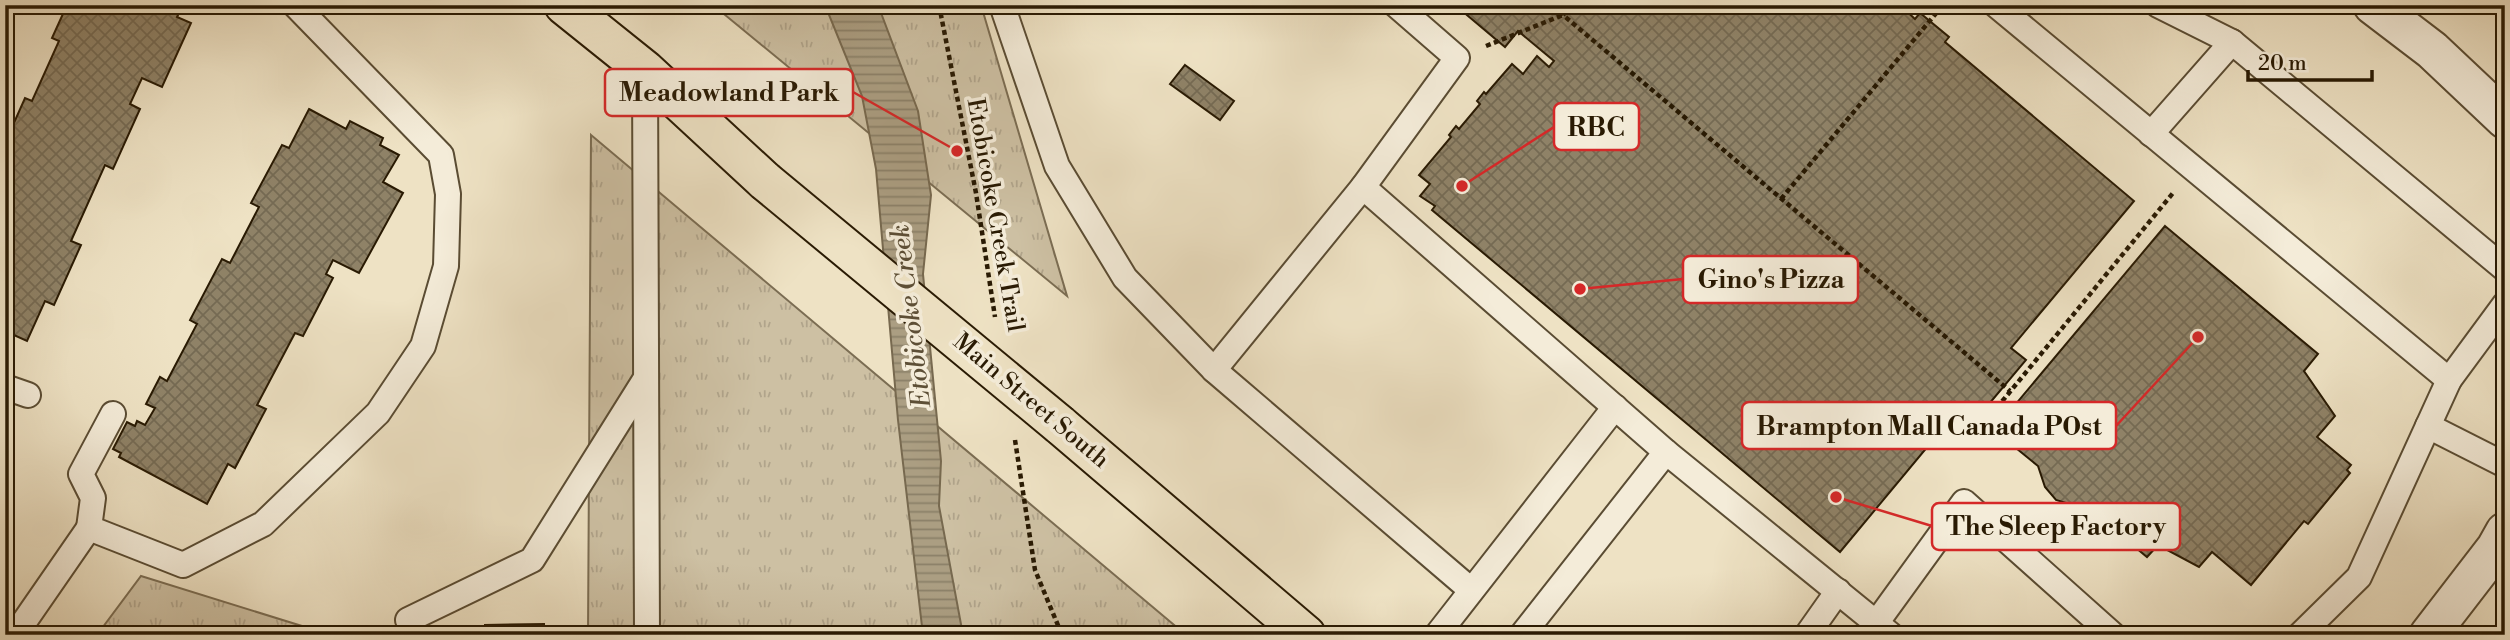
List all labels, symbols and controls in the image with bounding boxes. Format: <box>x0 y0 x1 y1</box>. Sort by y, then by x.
scale bar <box>2248 38 2372 82</box>
text: 20 m <box>2258 51 2307 77</box>
callout: Meadowland Park <box>605 69 853 116</box>
text: Meadowland Park <box>619 77 840 109</box>
street label: Etobicoke Creek Trail <box>960 96 1030 334</box>
callout: RBC <box>1554 103 1639 150</box>
text: RBC <box>1567 112 1625 144</box>
water label: Etobicoke Creek <box>884 223 938 410</box>
callout: Gino's Pizza <box>1683 256 1858 303</box>
text: Gino's Pizza <box>1697 264 1845 296</box>
street label: Main Street South <box>947 327 1115 475</box>
callout: Brampton Mall Canada P0st <box>1742 402 2116 449</box>
text: Brampton Mall Canada P0st <box>1756 411 2103 443</box>
callout: The Sleep Factory <box>1932 503 2180 550</box>
text: The Sleep Factory <box>1946 511 2167 543</box>

